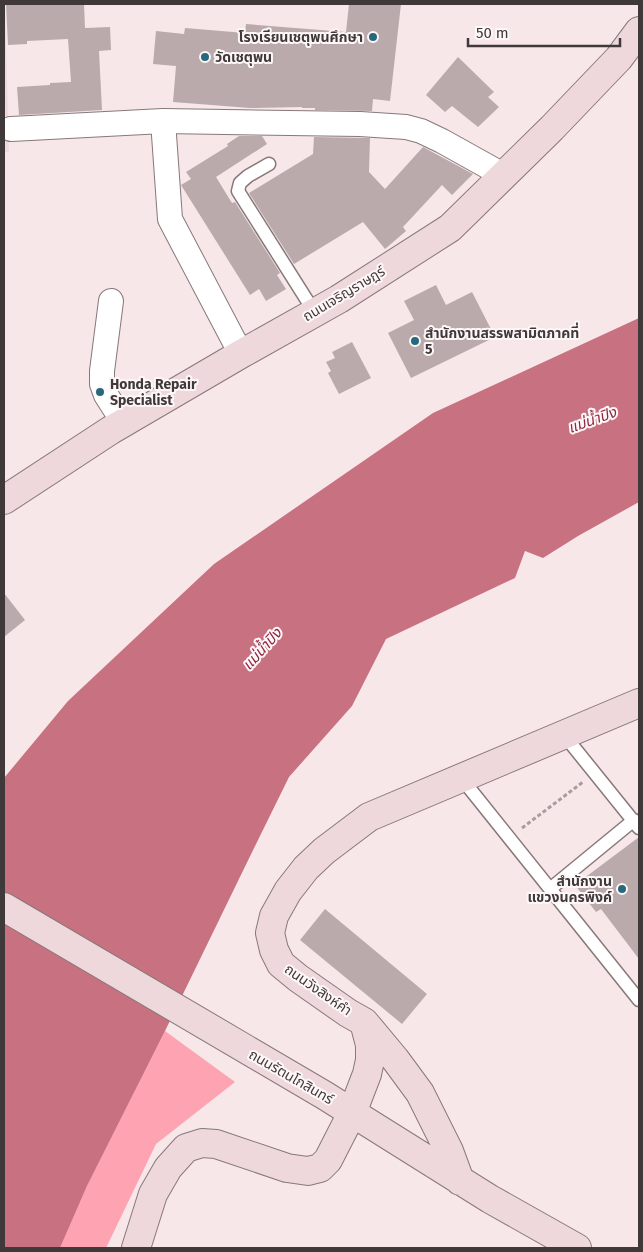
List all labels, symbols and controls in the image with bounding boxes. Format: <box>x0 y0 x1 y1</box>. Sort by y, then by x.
scale bar <box>468 15 620 47</box>
text: 50 m <box>476 24 509 42</box>
place label: โรงเรียนเชตุพนศึกษา <box>239 29 363 46</box>
marker: โรงเรียนเชตุพนศึกษา <box>367 31 379 43</box>
place label: วัดเชตุพน <box>215 49 272 66</box>
marker: วัดเชตุพน <box>199 51 211 63</box>
street label: ถนนเจริญราษฎร์ <box>300 262 389 325</box>
place label: สำนักงานสรรพสามิตภาคที่ 5 <box>425 322 579 358</box>
marker: สำนักงานสรรพสามิตภาคที่ 5 <box>409 335 421 347</box>
place label: Honda Repair Specialist <box>110 376 197 409</box>
marker: Honda Repair Specialist <box>94 386 106 398</box>
water label: แม่น้ำปิง <box>565 401 620 437</box>
water label: แม่น้ำปิง <box>237 622 286 674</box>
place label: สำนักงาน แขวงนครพิงค์ <box>527 873 612 906</box>
marker: สำนักงาน แขวงนครพิงค์ <box>616 883 628 895</box>
street label: ถนนวังสิงห์คำ <box>281 961 355 1019</box>
street label: ถนนรัตนโกสินทร์ <box>246 1046 337 1108</box>

